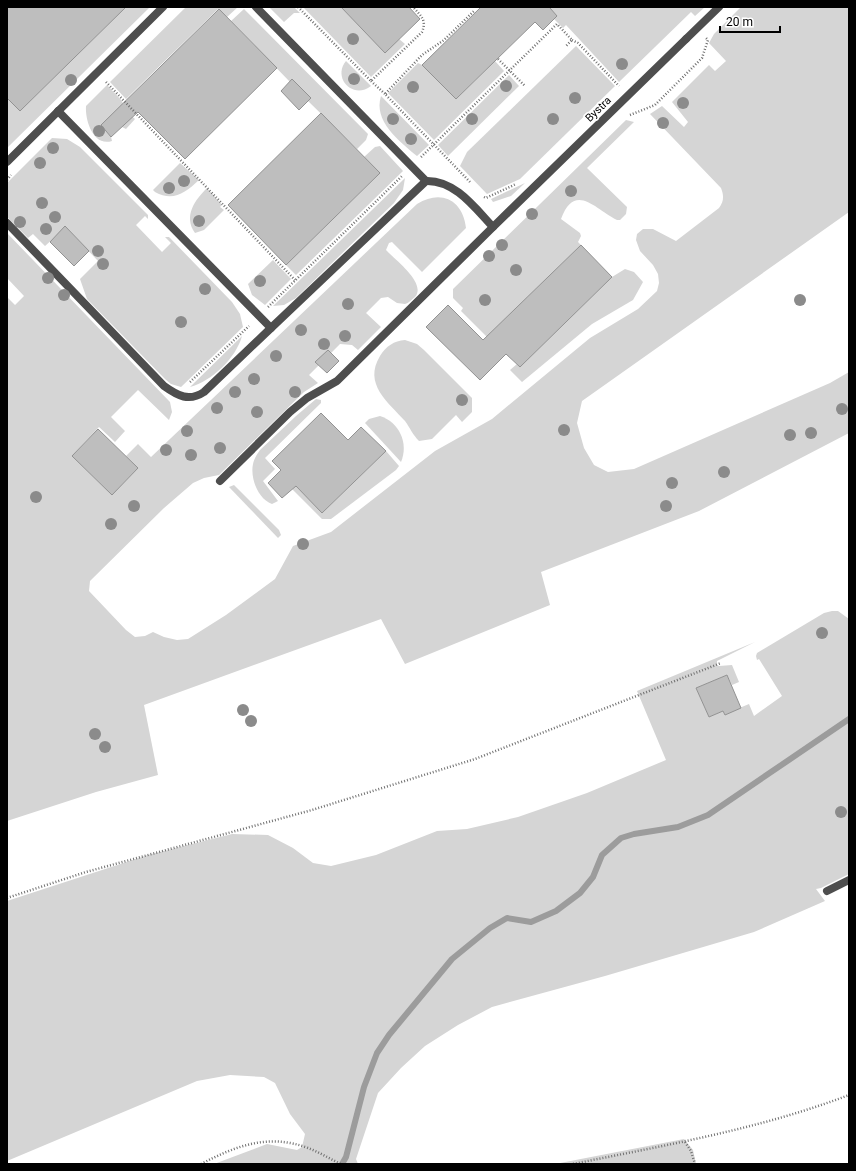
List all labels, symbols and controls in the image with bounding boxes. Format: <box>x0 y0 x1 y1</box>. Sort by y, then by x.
scale bar <box>720 8 780 34</box>
text: 20 m <box>726 15 753 29</box>
street label: Bystra <box>583 94 614 125</box>

